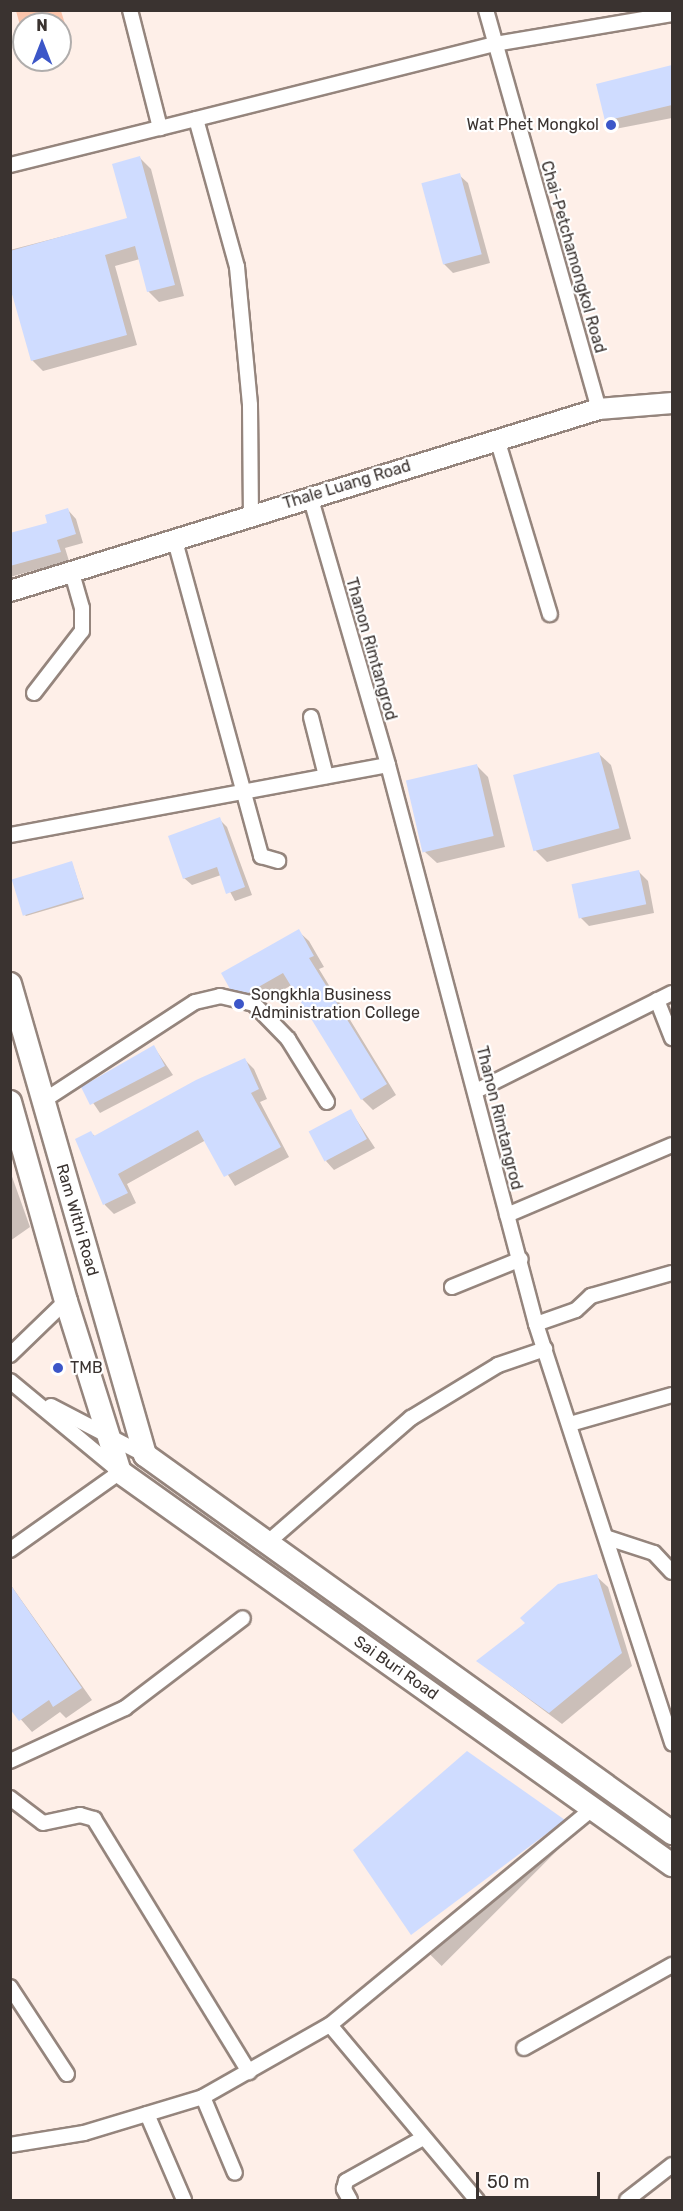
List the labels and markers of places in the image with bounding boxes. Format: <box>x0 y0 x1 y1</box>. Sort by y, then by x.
place label: Wat Phet Mongkol <box>466 115 599 135</box>
marker: Wat Phet Mongkol <box>604 118 618 132</box>
place label: Songkhla Business Administration College <box>251 985 420 1023</box>
marker: Songkhla Business Administration College <box>232 997 246 1011</box>
place label: TMB <box>70 1358 103 1378</box>
marker: TMB <box>51 1361 65 1375</box>

